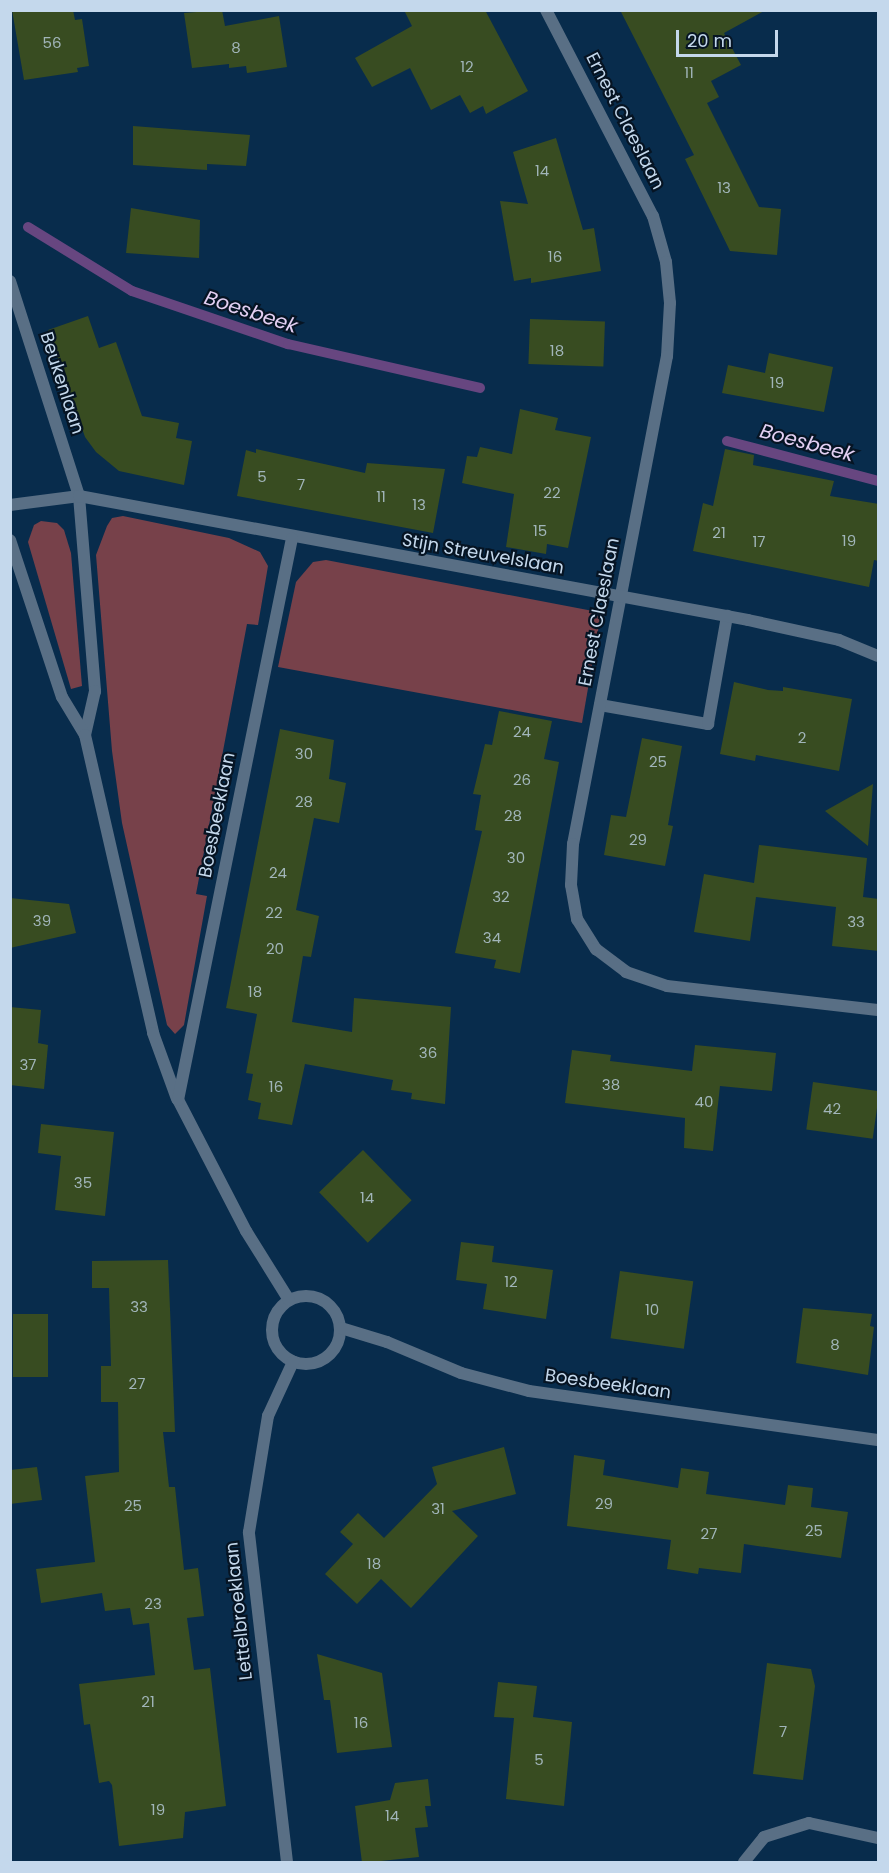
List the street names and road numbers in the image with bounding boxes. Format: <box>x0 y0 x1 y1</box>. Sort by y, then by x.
street label: Ernest Claeslaan <box>581 49 669 193</box>
street label: Beukenlaan <box>35 329 89 437</box>
street label: Stijn Streuvelslaan <box>400 529 566 579</box>
street label: Ernest Claeslaan <box>574 536 624 688</box>
street label: Boesbeeklaan <box>194 751 240 879</box>
street label: Boesbeeklaan <box>544 1364 672 1404</box>
street label: Lettelbroeklaan <box>221 1541 257 1681</box>

